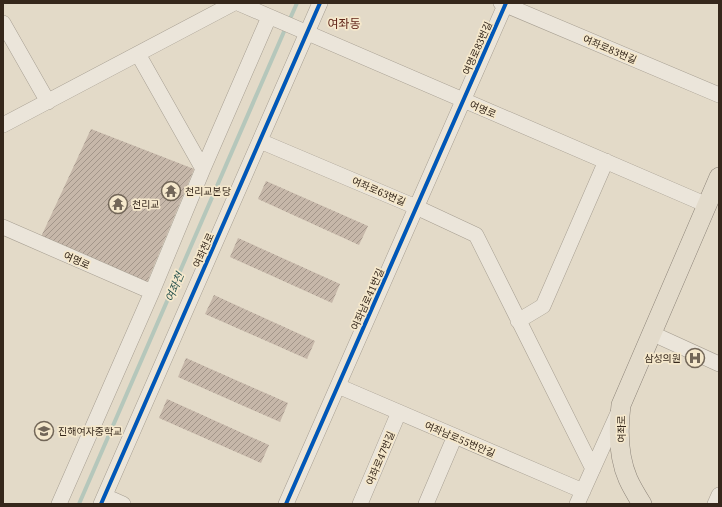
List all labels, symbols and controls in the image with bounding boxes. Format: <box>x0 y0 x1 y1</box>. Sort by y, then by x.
district label: 여좌동 <box>327 15 361 32</box>
street label: 여명로83번길 <box>459 19 495 77</box>
street label: 여좌로83번길 <box>581 31 639 67</box>
street label: 여명로 <box>468 97 498 121</box>
street label: 여좌로63번길 <box>350 173 408 209</box>
temple icon: 천리교본당 <box>160 180 182 202</box>
place label: 천리교본당 <box>185 184 231 198</box>
temple icon: 천리교 <box>107 193 129 215</box>
place label: 천리교 <box>132 197 160 211</box>
street label: 여좌천로 <box>189 230 217 270</box>
street label: 여명로 <box>62 248 92 272</box>
street label: 여좌남로41번길 <box>347 266 387 332</box>
water label: 여좌천 <box>161 268 188 304</box>
hospital icon: 삼성의원 <box>684 347 706 369</box>
place label: 삼성의원 <box>644 351 681 365</box>
street label: 여좌로 <box>614 415 628 443</box>
street label: 여좌남로55번안길 <box>422 418 498 460</box>
school or university icon: 진해여자중학교 <box>33 420 55 442</box>
place label: 진해여자중학교 <box>58 424 122 438</box>
street label: 여좌로47번길 <box>362 429 398 487</box>

